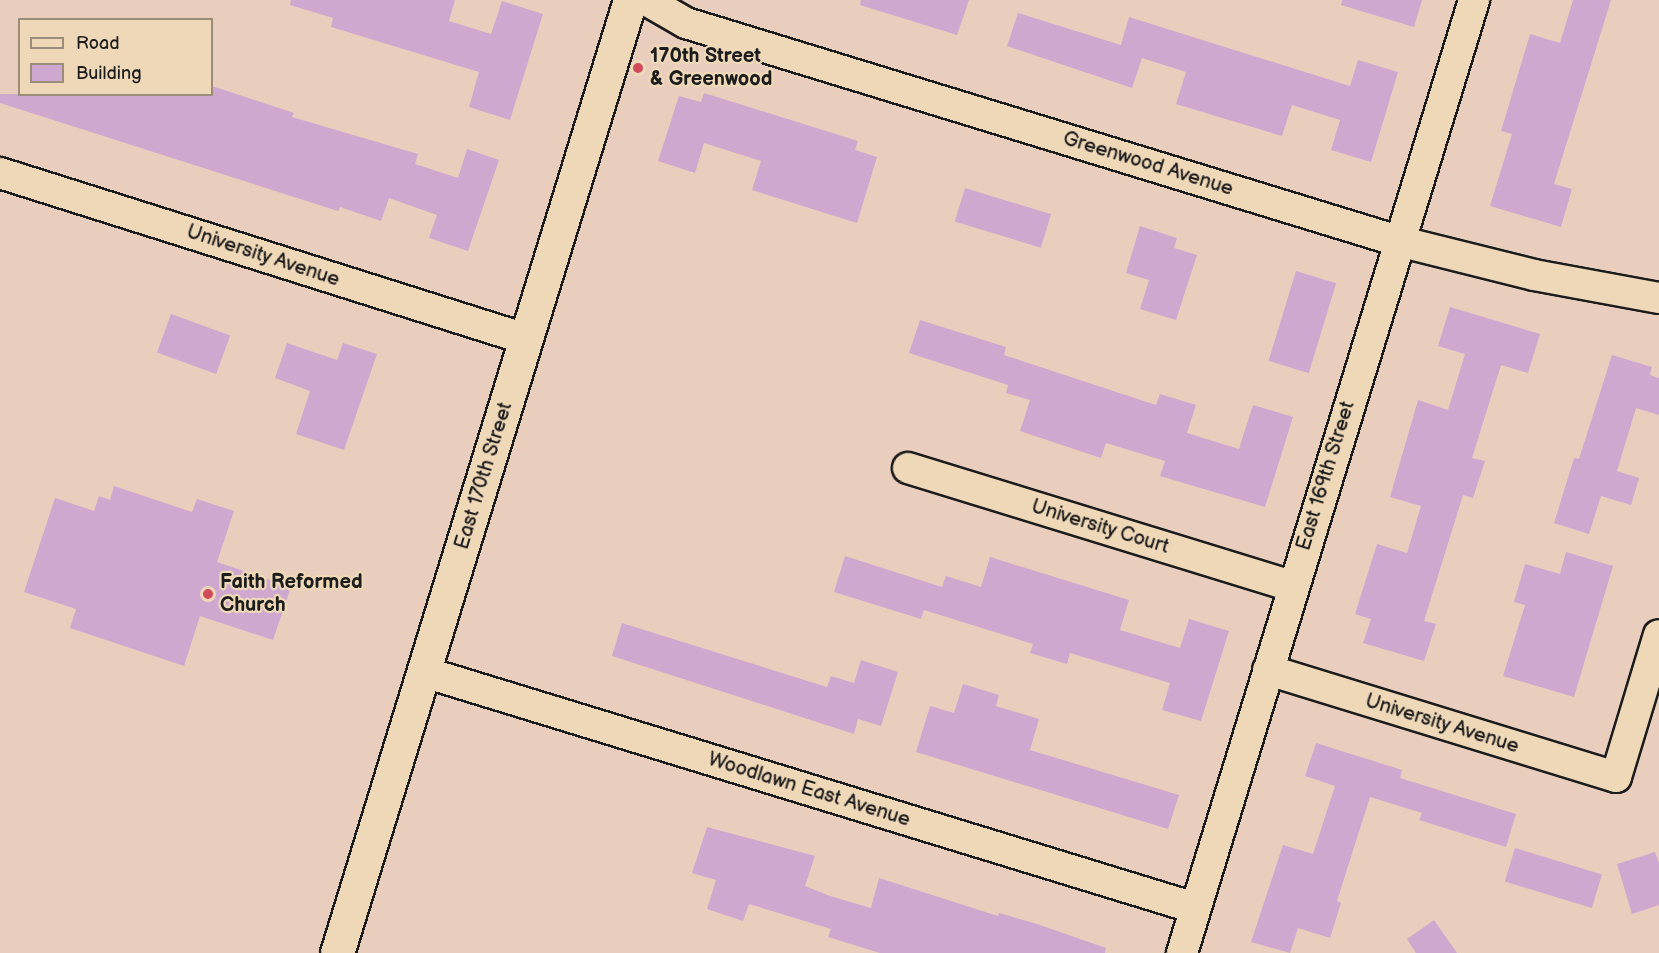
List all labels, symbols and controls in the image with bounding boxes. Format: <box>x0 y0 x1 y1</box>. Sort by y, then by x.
legend <box>18 18 213 96</box>
text: Road <box>76 33 120 54</box>
place label: 170th Street & Greenwood <box>650 45 772 92</box>
marker: 170th Street & Greenwood <box>631 61 645 75</box>
text: Building <box>76 63 142 84</box>
street label: Greenwood Avenue <box>1060 127 1236 201</box>
street label: University Avenue <box>183 220 343 292</box>
street label: East 169th Street <box>1292 398 1360 554</box>
street label: East 170th Street <box>450 399 518 553</box>
street label: University Court <box>1028 495 1172 559</box>
place label: Faith Reformed Church <box>220 570 363 617</box>
marker: Faith Reformed Church <box>201 587 215 601</box>
street label: University Avenue <box>1362 689 1522 759</box>
street label: Woodlawn East Avenue <box>705 748 913 832</box>

